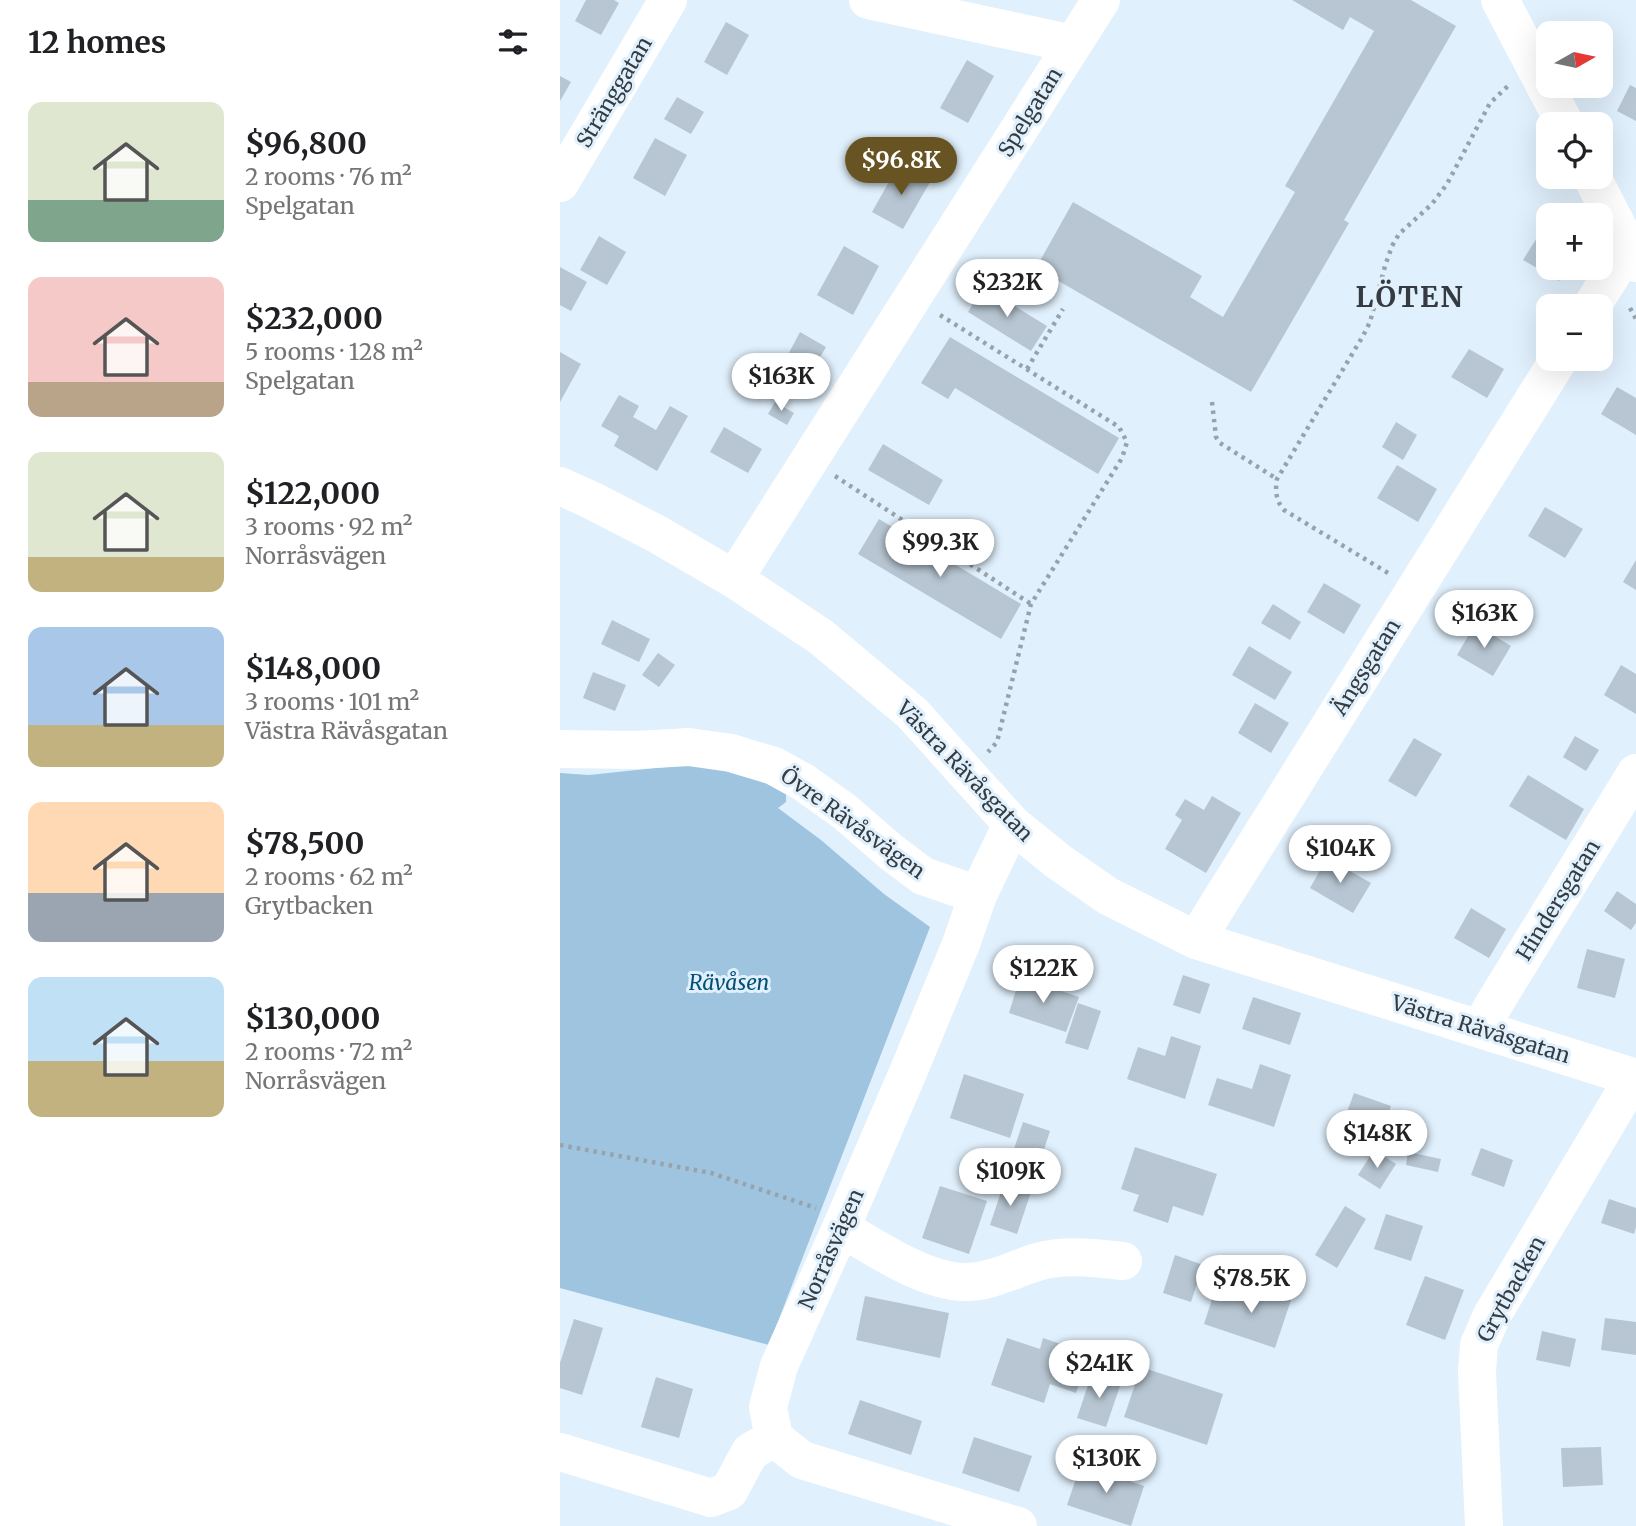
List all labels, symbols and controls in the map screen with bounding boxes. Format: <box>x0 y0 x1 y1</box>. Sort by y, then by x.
north arrow <box>1536 21 1614 98</box>
map controls <box>1536 21 1613 371</box>
text: 12 homes <box>28 23 166 61</box>
icon: filters <box>494 23 532 61</box>
street label: Stränggatan <box>570 31 658 152</box>
street label: Spelgatan <box>992 62 1068 162</box>
button: locate <box>1536 112 1613 189</box>
text: $96,800 <box>245 124 367 162</box>
icon: home <box>84 130 168 214</box>
pin: $96.8K <box>844 138 958 197</box>
text: $96.8K <box>861 145 941 174</box>
text: 2 rooms · 76 m² <box>245 162 412 191</box>
text: Spelgatan <box>245 191 355 220</box>
button: + <box>1536 203 1613 280</box>
pin: $232K <box>958 260 1056 319</box>
text: $232K <box>972 267 1042 296</box>
district label: LÖTEN <box>1355 279 1465 315</box>
button: − <box>1536 294 1613 371</box>
text: $232,000 <box>245 299 383 337</box>
icon: home <box>84 305 168 389</box>
text: 5 rooms · 128 m² <box>245 337 423 366</box>
pin: $163K <box>732 354 830 413</box>
text: $163K <box>748 361 814 390</box>
text: Spelgatan <box>245 366 355 395</box>
text: $122,000 <box>245 474 380 512</box>
icon: home <box>84 480 168 564</box>
text: 3 rooms · 92 m² <box>245 512 412 541</box>
pin: $99.3K <box>883 520 997 579</box>
text: $99.3K <box>901 527 979 556</box>
text: Norråsvägen <box>245 541 386 570</box>
pin: $163K <box>1435 590 1533 650</box>
text: $163K <box>1451 598 1517 627</box>
street label: Ängsgatan <box>1325 614 1406 721</box>
text: $148,000 <box>245 649 381 687</box>
icon: home <box>84 655 168 739</box>
text: 3 rooms · 101 m² <box>245 687 419 716</box>
street label: Västra Rävåsgatan <box>890 694 1039 847</box>
text: Västra Rävåsgatan <box>245 716 448 745</box>
street label: Övre Rävåsvägen <box>775 762 931 885</box>
text: $78,500 <box>245 824 364 862</box>
pin: $104K <box>1291 826 1389 885</box>
icon: home <box>84 830 168 914</box>
text: $104K <box>1305 833 1375 862</box>
street label: Hindersgatan <box>1510 834 1606 966</box>
text: 2 rooms · 62 m² <box>245 862 413 891</box>
text: Grytbacken <box>245 891 373 920</box>
pin: $122K <box>994 946 1092 1005</box>
text: $122K <box>1009 953 1077 982</box>
park label: Rävåsen <box>689 969 769 996</box>
street label: Västra Rävåsgatan <box>1387 989 1574 1069</box>
text: $130,000 <box>245 999 380 1037</box>
icon: home <box>84 1005 168 1089</box>
text: 2 rooms · 72 m² <box>245 1037 412 1066</box>
text: Norråsvägen <box>245 1066 386 1095</box>
pin: $148K <box>1328 1110 1426 1170</box>
text: $148K <box>1342 1118 1412 1147</box>
pin: $109K <box>961 1148 1059 1208</box>
text: $109K <box>975 1156 1045 1185</box>
street label: Norråsvägen <box>792 1185 870 1313</box>
street label: Grytbacken <box>1471 1231 1551 1347</box>
pin: $78.5K <box>1194 1256 1308 1315</box>
text: $78.5K <box>1212 1263 1290 1292</box>
pin: $241K <box>1050 1340 1148 1400</box>
text: $241K <box>1065 1348 1133 1377</box>
pin: $130K <box>1057 1436 1155 1495</box>
text: $130K <box>1071 1443 1141 1472</box>

